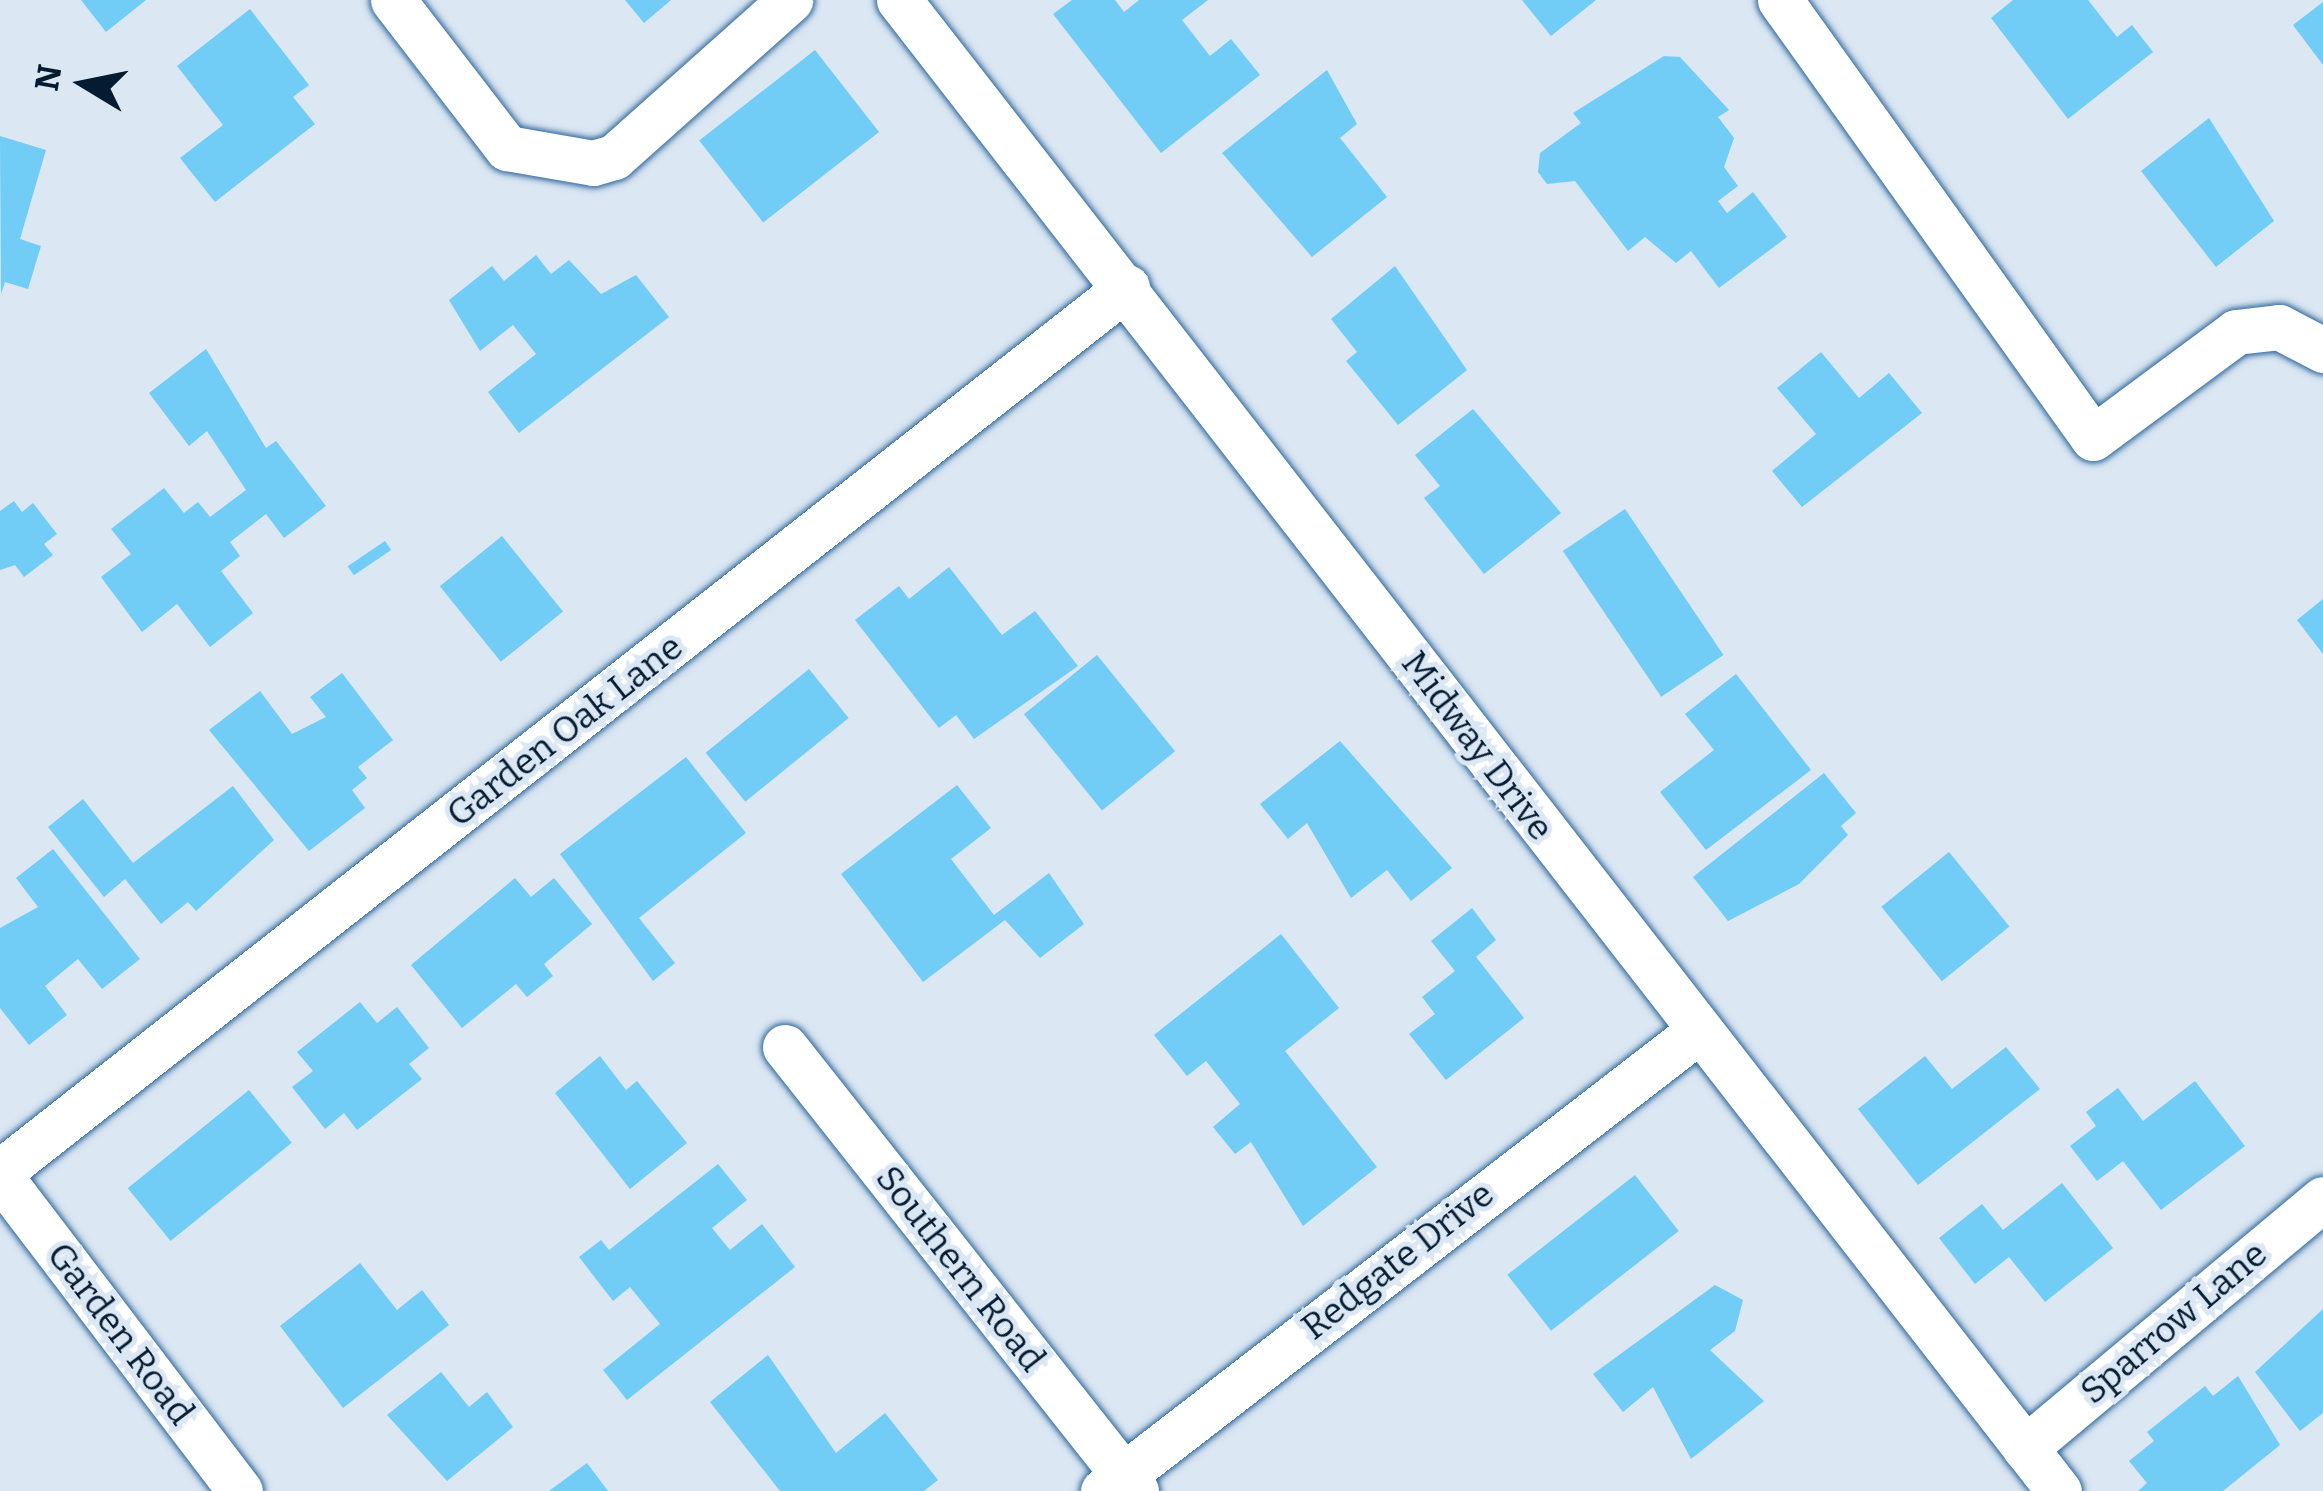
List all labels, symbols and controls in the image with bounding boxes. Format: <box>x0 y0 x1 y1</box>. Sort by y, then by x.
north arrow <box>24 24 144 144</box>
text: N <box>27 62 70 94</box>
street label: Garden Oak Lane <box>439 626 691 836</box>
street label: Midway Drive <box>1392 643 1562 849</box>
street label: Southern Road <box>866 1158 1054 1380</box>
street label: Redgate Drive <box>1293 1173 1503 1349</box>
street label: Sparrow Lane <box>2072 1233 2276 1413</box>
street label: Garden Road <box>38 1235 202 1433</box>

